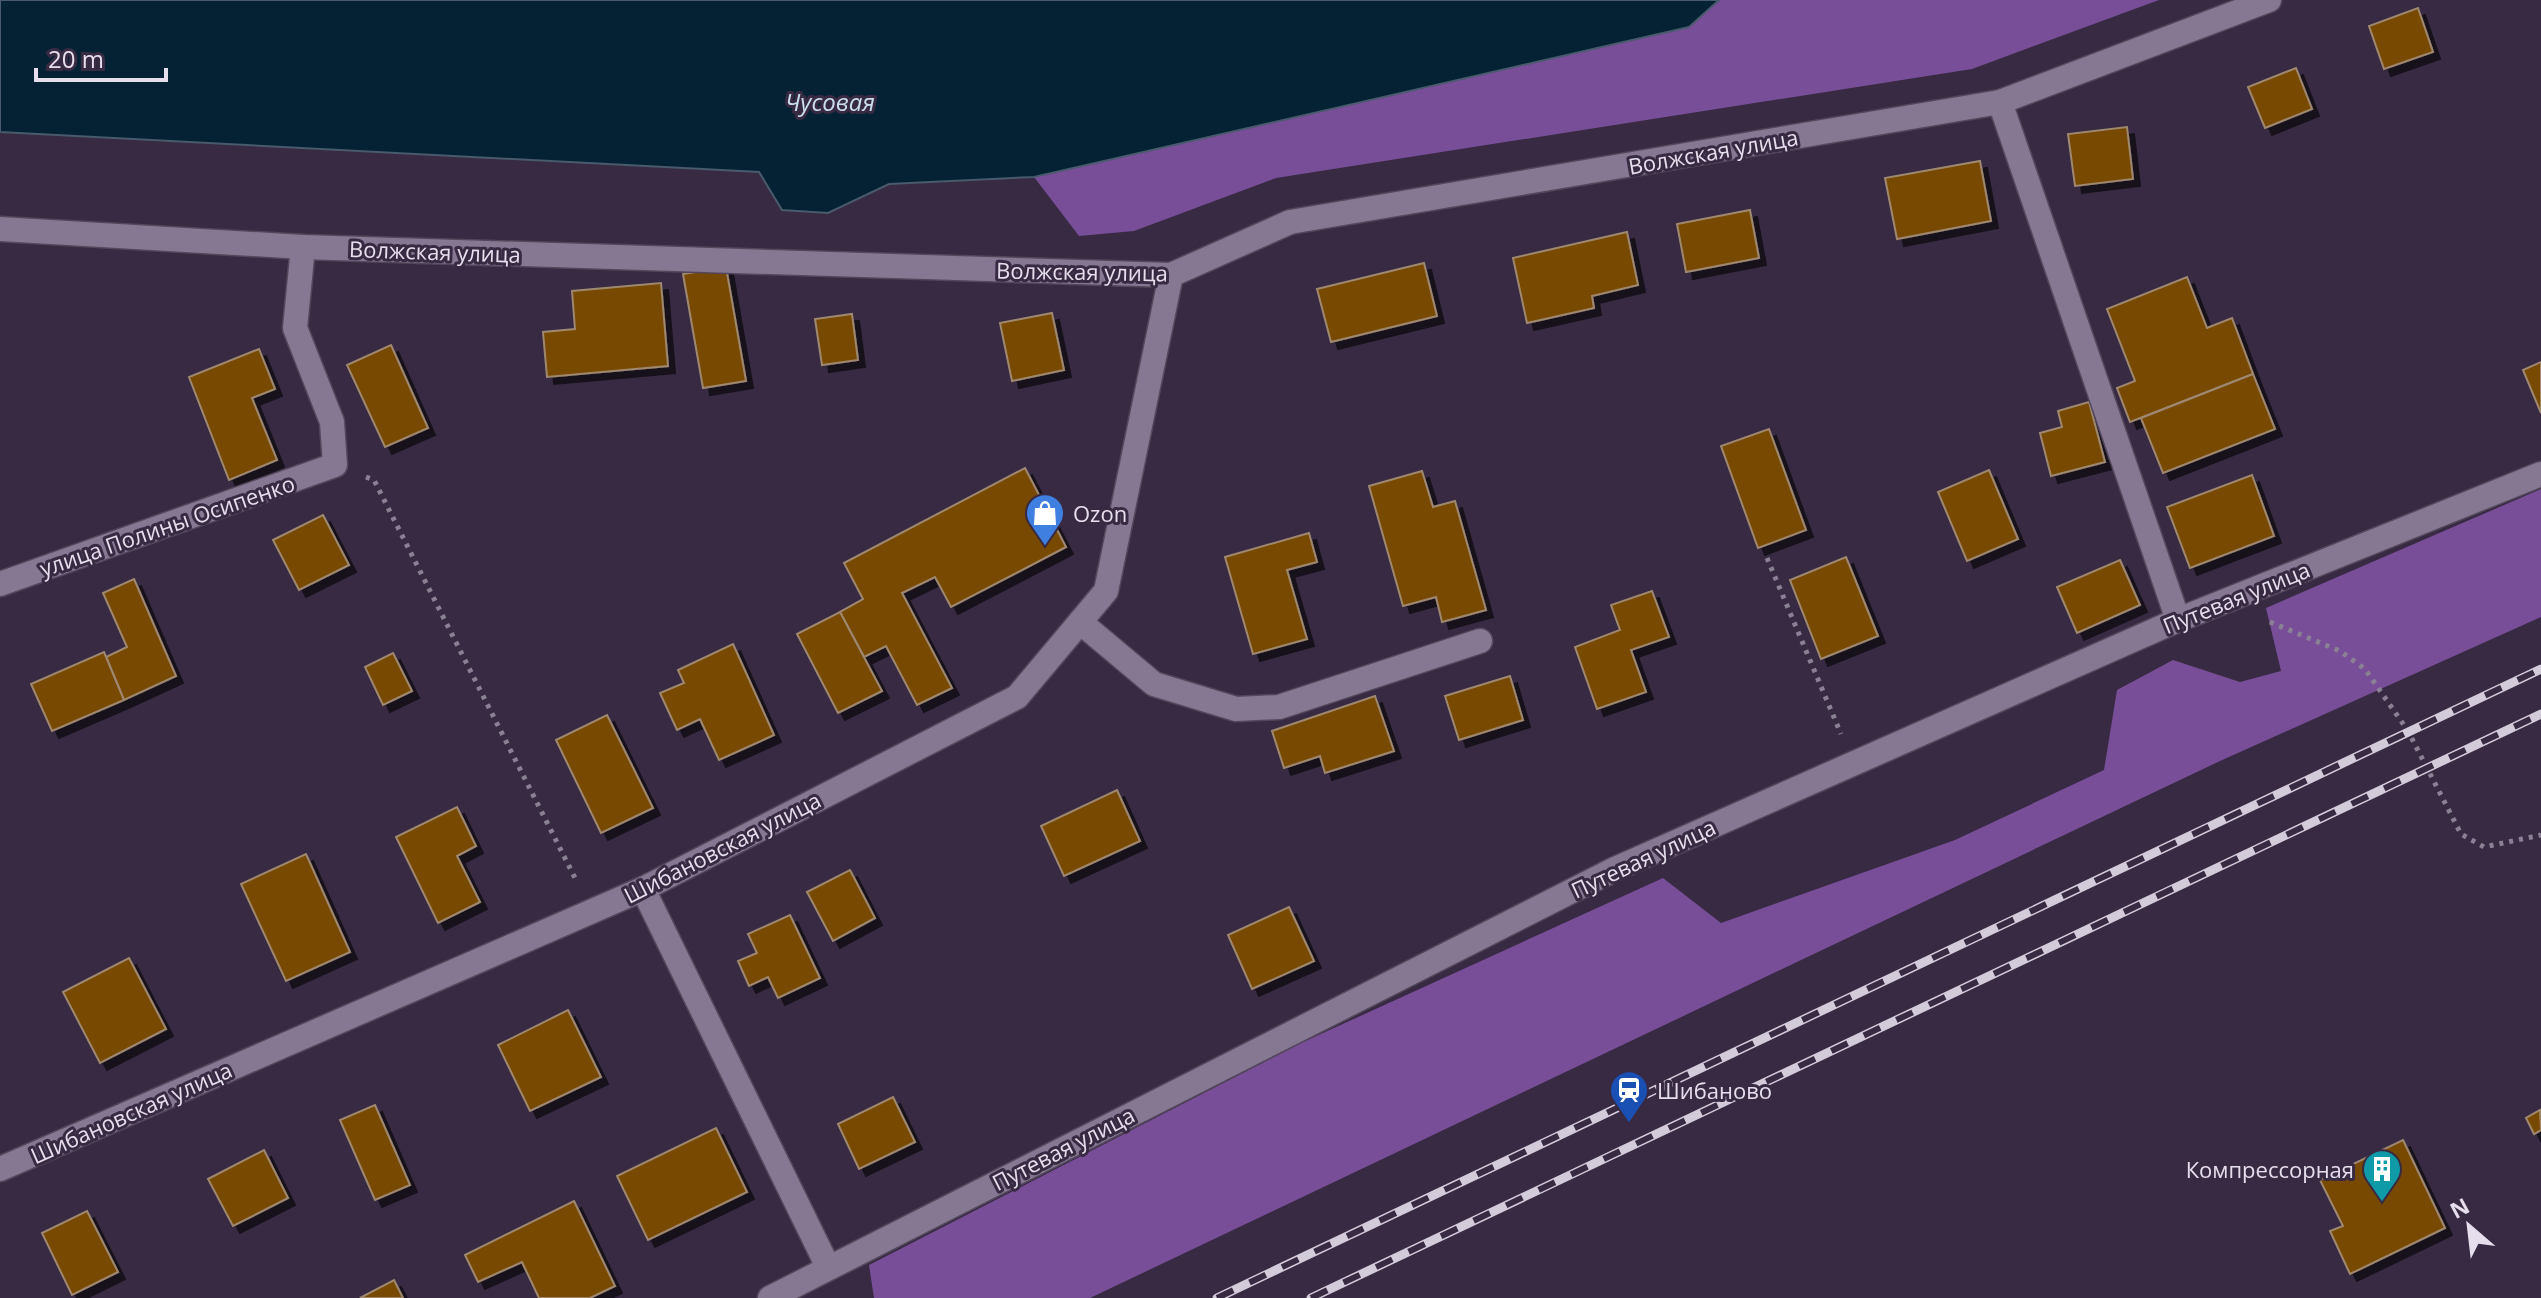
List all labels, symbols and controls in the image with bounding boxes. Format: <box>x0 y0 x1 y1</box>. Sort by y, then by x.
scale bar <box>36 32 166 82</box>
text: 20 m <box>48 42 104 75</box>
water label: Чусовая <box>785 85 875 118</box>
street label: Волжская улица <box>1626 121 1800 181</box>
street label: Волжская улица <box>349 233 521 269</box>
street label: Волжская улица <box>996 255 1168 287</box>
street label: улица Полины Осипенко <box>35 467 299 583</box>
shop icon: Ozon <box>1024 492 1066 547</box>
place label: Ozon <box>1073 498 1127 528</box>
street label: Путевая улица <box>2158 554 2314 640</box>
street label: Шибановская улица <box>618 784 826 910</box>
street label: Путевая улица <box>1566 811 1720 905</box>
street label: Шибановская улица <box>26 1054 236 1170</box>
station icon: Шибаново <box>1608 1069 1650 1124</box>
place label: Шибаново <box>1657 1075 1772 1105</box>
street label: Путевая улица <box>987 1099 1139 1197</box>
building icon: Компрессорная <box>2361 1148 2403 1203</box>
place label: Компрессорная <box>2186 1154 2354 1184</box>
north arrow <box>2429 1186 2509 1266</box>
text: N <box>2444 1190 2474 1225</box>

